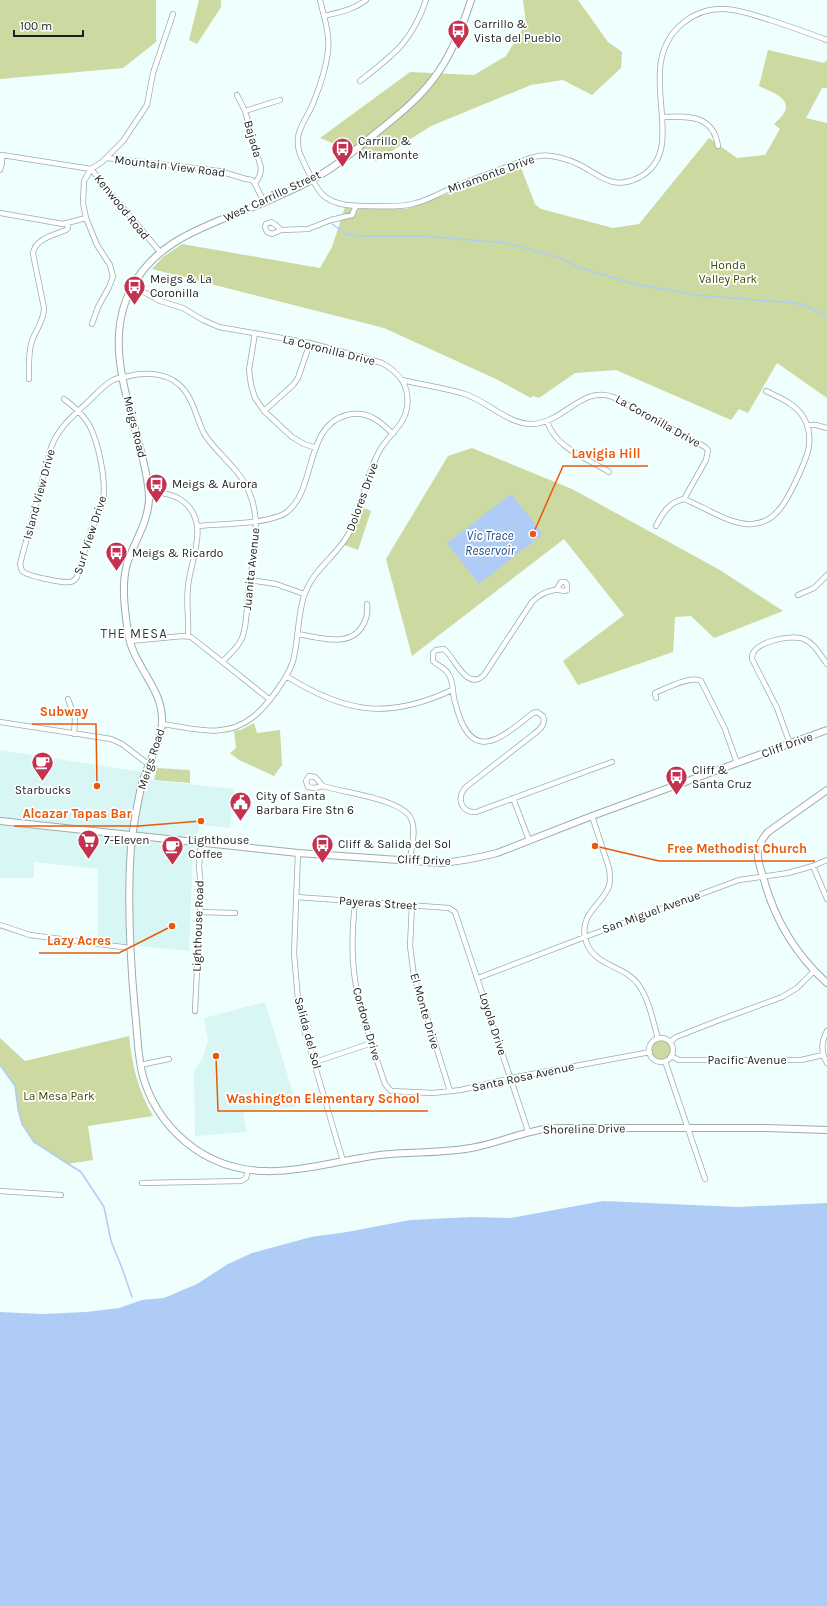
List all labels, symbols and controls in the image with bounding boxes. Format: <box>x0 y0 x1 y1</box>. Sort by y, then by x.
scale bar <box>14 12 83 38</box>
place label: Carrillo & Vista del Pueblo <box>474 17 561 45</box>
bus stop icon: Carrillo & Vista del Pueblo <box>446 18 472 51</box>
text: 100 m <box>20 19 52 33</box>
street label: Bajada <box>241 119 265 159</box>
place label: Carrillo & Miramonte <box>358 134 418 162</box>
bus stop icon: Carrillo & Miramonte <box>330 135 356 168</box>
street label: Mountain View Road <box>114 152 226 180</box>
street label: Miramonte Drive <box>446 152 536 196</box>
street label: West Carrillo Street <box>221 167 323 225</box>
street label: Kenwood Road <box>91 171 153 243</box>
park label: Honda Valley Park <box>699 258 758 286</box>
place label: Meigs & La Coronilla <box>150 272 212 300</box>
bus stop icon: Meigs & La Coronilla <box>122 273 148 306</box>
street label: La Coronilla Drive <box>281 332 377 368</box>
street label: La Coronilla Drive <box>613 392 703 450</box>
street label: Meigs Road <box>121 395 149 459</box>
callout: Lavigia Hill <box>563 441 648 466</box>
text: Lavigia Hill <box>571 446 641 461</box>
street label: Island View Drive <box>20 447 58 541</box>
street label: Dolores Drive <box>343 461 381 533</box>
bus stop icon: Meigs & Aurora <box>143 471 169 504</box>
place label: Meigs & Aurora <box>172 477 258 491</box>
street label: Surf View Drive <box>71 494 109 576</box>
street label: Juanita Avenue <box>240 527 262 611</box>
water label: Vic Trace Reservoir <box>465 528 516 558</box>
bus stop icon: Meigs & Ricardo <box>104 540 130 573</box>
place label: Meigs & Ricardo <box>132 546 223 560</box>
district label: THE MESA <box>100 626 168 641</box>
callout: Subway <box>32 699 96 724</box>
text: Subway <box>40 704 89 719</box>
street label: Meigs Road <box>135 727 167 791</box>
street label: Cliff Drive <box>760 729 814 761</box>
cafe icon: Starbucks <box>30 750 56 783</box>
place label: Cliff & Santa Cruz <box>692 763 752 791</box>
bus stop icon: Cliff & Santa Cruz <box>663 764 689 797</box>
place label: Starbucks <box>15 783 71 797</box>
place label: City of Santa Barbara Fire Stn 6 <box>256 789 354 817</box>
public building icon: City of Santa Barbara Fire Stn 6 <box>228 790 254 823</box>
callout: Alcazar Tapas Bar <box>14 801 139 826</box>
text: Alcazar Tapas Bar <box>22 806 132 821</box>
supermarket icon: 7-Eleven <box>76 827 102 860</box>
bus stop icon: Cliff & Salida del Sol <box>309 831 335 864</box>
place label: 7-Eleven <box>104 833 150 847</box>
place label: Lighthouse Coffee <box>188 833 249 861</box>
cafe icon: Lighthouse Coffee <box>159 834 185 867</box>
callout: Free Methodist Church <box>659 836 815 861</box>
place label: Cliff & Salida del Sol <box>338 837 451 851</box>
text: Free Methodist Church <box>667 841 807 856</box>
street label: Cliff Drive <box>397 852 451 868</box>
street label: Lighthouse Road <box>189 880 207 972</box>
street label: San Miguel Avenue <box>600 888 702 936</box>
street label: Payeras Street <box>339 893 418 913</box>
callout: Lazy Acres <box>39 928 119 953</box>
text: Lazy Acres <box>47 933 111 948</box>
street label: El Monte Drive <box>407 971 443 1051</box>
street label: Cordova Drive <box>350 986 384 1062</box>
street label: Loyola Drive <box>476 991 510 1057</box>
street label: Salida del Sol <box>292 995 324 1071</box>
street label: Pacific Avenue <box>707 1053 787 1067</box>
street label: Santa Rosa Avenue <box>471 1059 575 1095</box>
callout: Washington Elementary School <box>218 1086 428 1111</box>
park label: La Mesa Park <box>23 1089 95 1103</box>
text: Washington Elementary School <box>226 1091 420 1106</box>
street label: Shoreline Drive <box>542 1121 626 1137</box>

